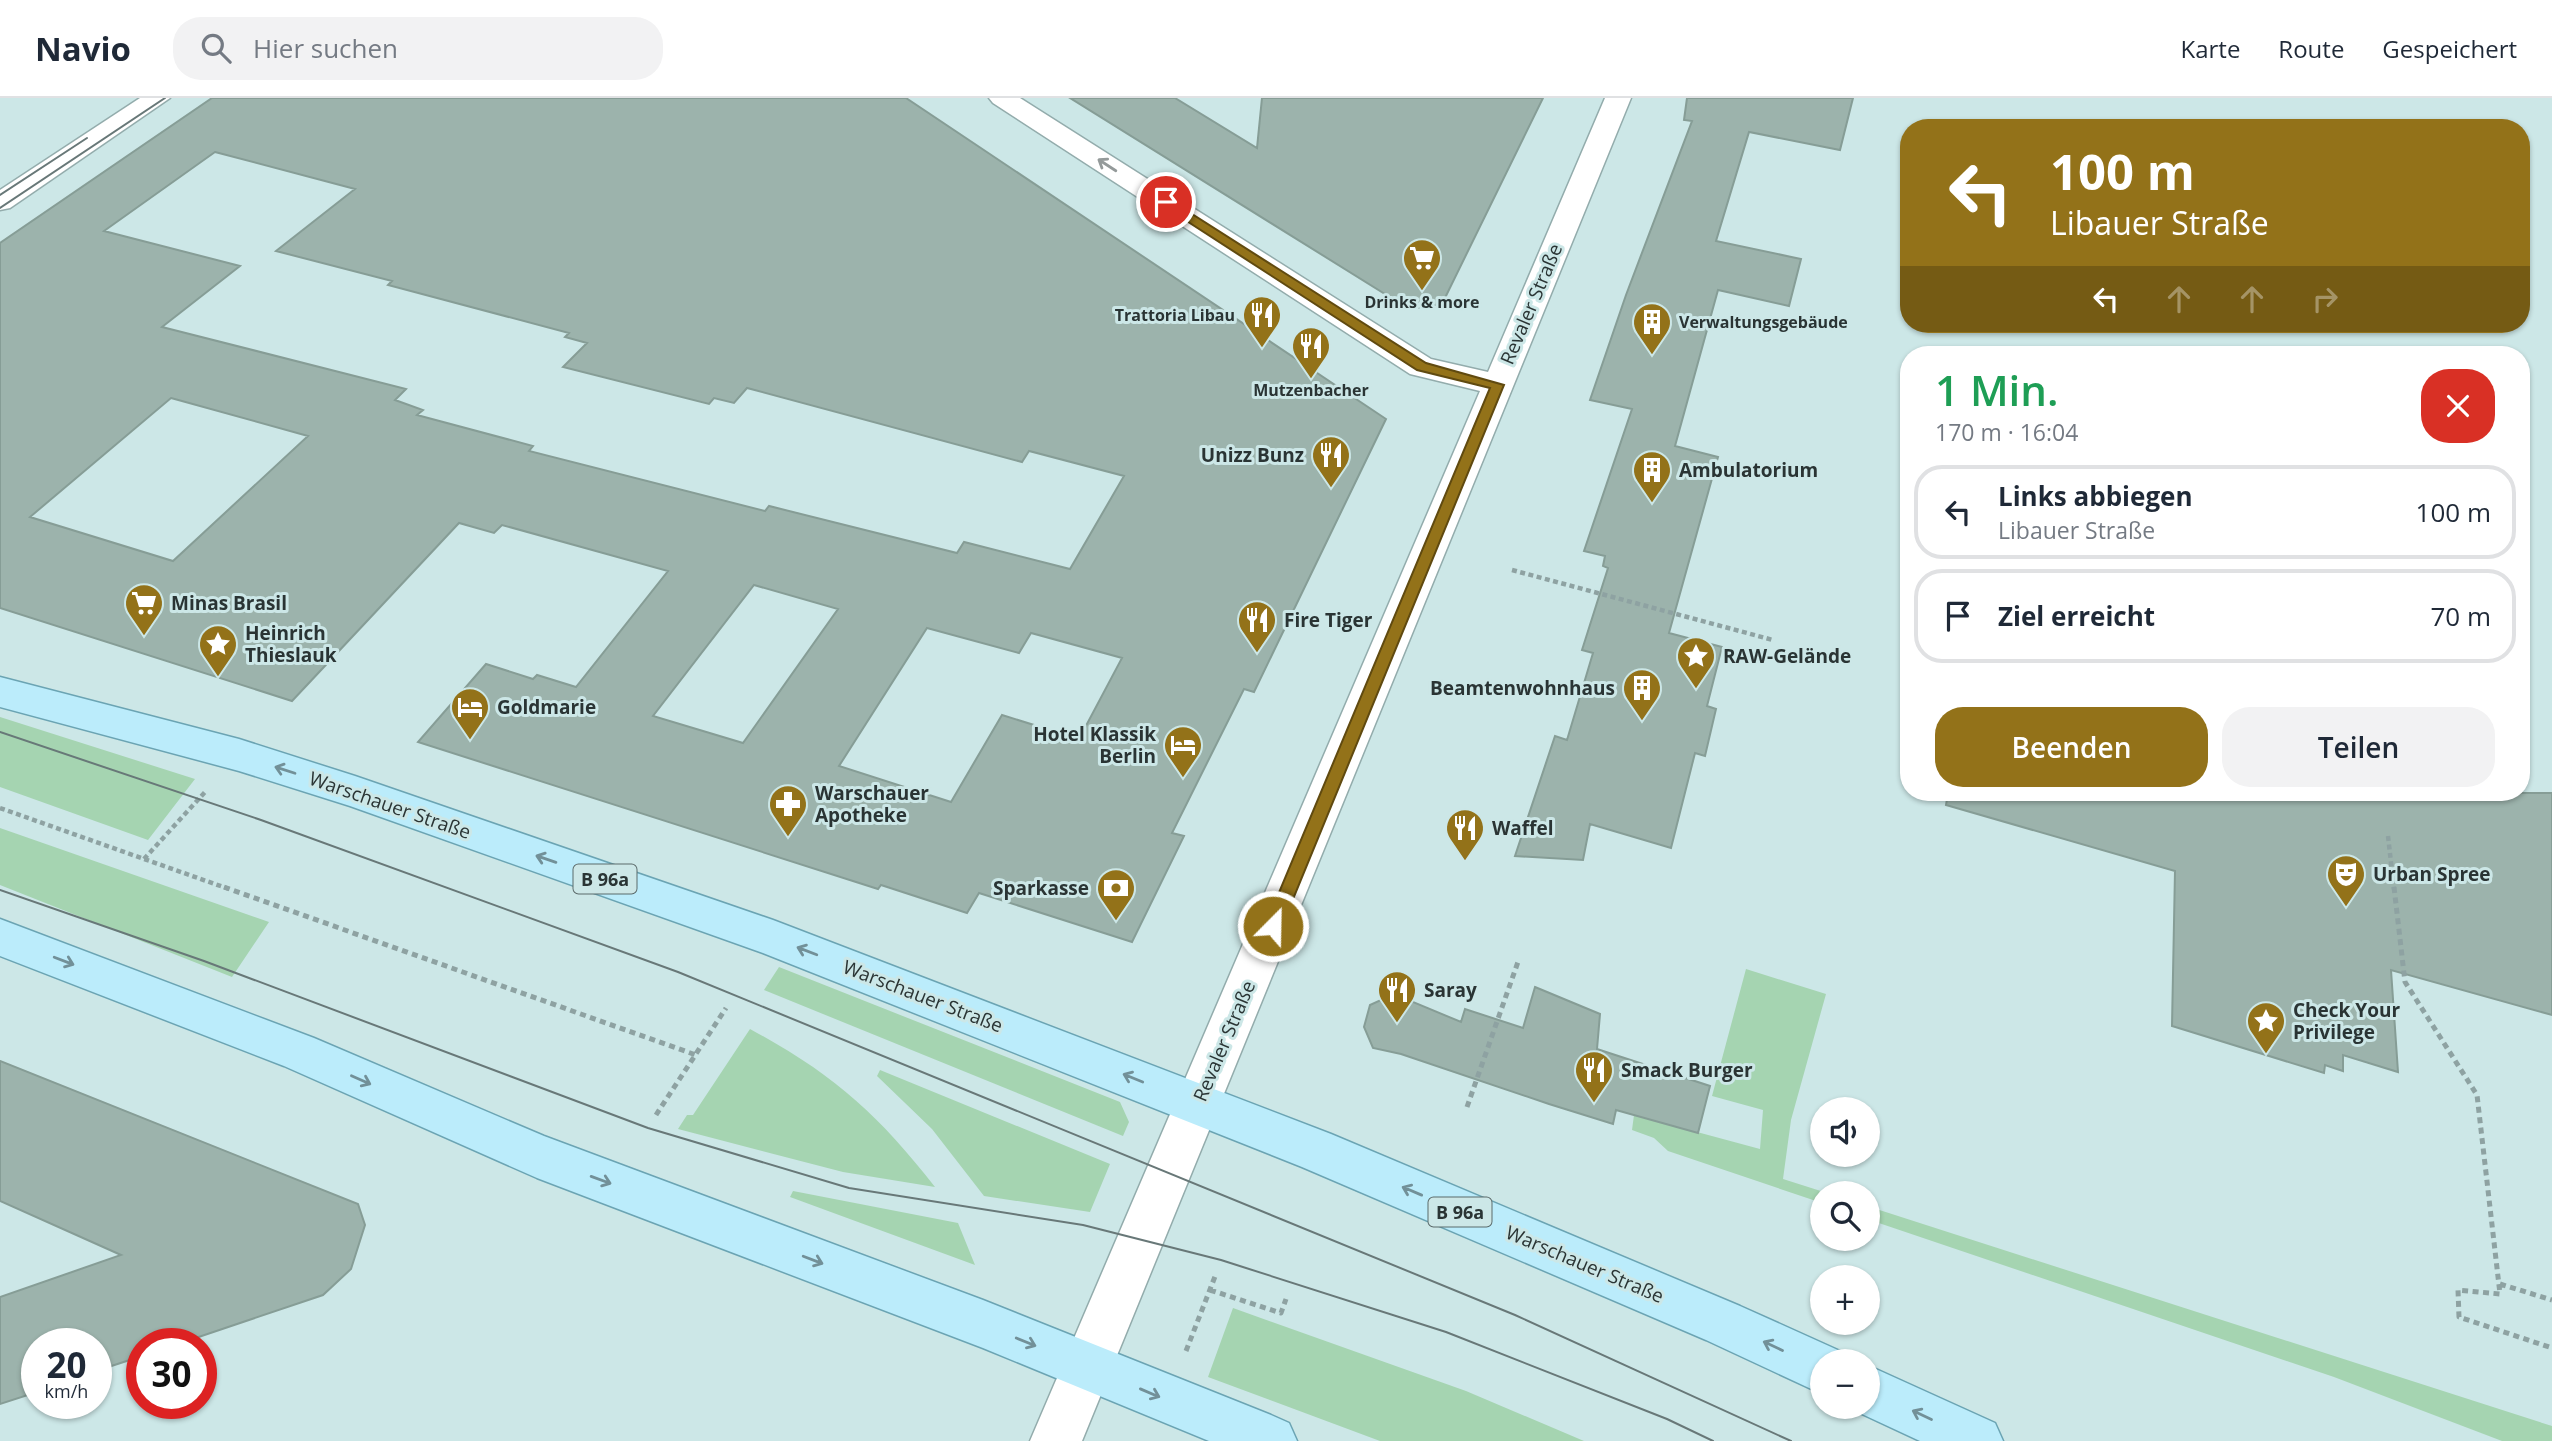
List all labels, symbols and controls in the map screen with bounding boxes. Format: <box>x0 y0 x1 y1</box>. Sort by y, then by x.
search box <box>173 17 663 80</box>
text: Navio <box>35 26 131 71</box>
icon: search <box>197 29 235 67</box>
text: Hier suchen <box>253 30 398 66</box>
text: Karte <box>2180 32 2240 65</box>
text: Route <box>2278 32 2344 65</box>
text: Gespeichert <box>2382 32 2517 65</box>
text: 100 m <box>2050 138 2195 204</box>
icon: left <box>1935 147 2026 238</box>
one-way arrow <box>1098 158 1118 172</box>
pin <box>1136 172 1196 232</box>
icon: arrive <box>1147 183 1185 221</box>
text: Libauer Straße <box>2050 201 2269 244</box>
supermarket icon: Drinks & more <box>1401 237 1443 292</box>
street label: Revaler Straße <box>1494 240 1568 368</box>
icon: left <box>2087 280 2125 318</box>
icon: ahead <box>2160 280 2198 318</box>
icon: ahead <box>2233 280 2271 318</box>
icon: right <box>2306 280 2344 318</box>
place label: Drinks & more <box>1364 291 1480 313</box>
restaurant icon: Trattoria Libau <box>1241 294 1283 349</box>
building icon: Verwaltungsgebäude <box>1631 301 1673 356</box>
place label: Trattoria Libau <box>1115 304 1235 326</box>
place label: Verwaltungsgebäude <box>1679 311 1848 333</box>
restaurant icon: Mutzenbacher <box>1290 325 1332 380</box>
text: 1 Min. <box>1935 361 2059 418</box>
button: close <box>2421 369 2495 443</box>
place label: Mutzenbacher <box>1253 379 1369 401</box>
text: 170 m · 16:04 <box>1935 416 2078 448</box>
restaurant icon: Unizz Bunz <box>1310 434 1352 489</box>
place label: Unizz Bunz <box>1201 442 1304 468</box>
building icon: Ambulatorium <box>1631 449 1673 504</box>
place label: Ambulatorium <box>1679 457 1818 483</box>
text: Links abbiegen <box>1998 478 2193 514</box>
icon: left <box>1939 493 1977 531</box>
text: 100 m <box>2416 494 2491 530</box>
text: Libauer Straße <box>1998 514 2155 546</box>
supermarket icon: Minas Brasil <box>123 582 165 637</box>
place label: Minas Brasil <box>171 590 287 616</box>
icon: arrive <box>1939 597 1977 635</box>
text: Ziel erreicht <box>1998 598 2155 634</box>
text: 70 m <box>2430 598 2491 634</box>
restaurant icon: Fire Tiger <box>1236 599 1278 654</box>
place label: Fire Tiger <box>1284 607 1373 633</box>
place label: Heinrich Thieslauk <box>245 620 337 668</box>
place icon: Heinrich Thieslauk <box>197 623 239 678</box>
place icon: RAW-Gelände <box>1675 635 1717 690</box>
place label: RAW-Gelände <box>1723 643 1851 669</box>
building icon: Beamtenwohnhaus <box>1621 667 1663 722</box>
place label: Beamtenwohnhaus <box>1430 675 1615 701</box>
hotel icon: Goldmarie <box>449 686 491 741</box>
place label: Goldmarie <box>497 694 596 720</box>
button: Beenden <box>1935 707 2208 787</box>
button: Teilen <box>2222 707 2495 787</box>
place label: Hotel Klassik Berlin <box>1033 721 1156 769</box>
hotel icon: Hotel Klassik Berlin <box>1162 724 1204 779</box>
one-way arrow <box>274 762 296 775</box>
street label: Warschauer Straße <box>306 765 474 845</box>
place label: Warschauer Apotheke <box>815 780 929 828</box>
pharmacy icon: Warschauer Apotheke <box>767 783 809 838</box>
restaurant icon: Waffel <box>1444 807 1486 862</box>
place label: Waffel <box>1492 815 1554 841</box>
one-way arrow <box>536 852 558 864</box>
theatre icon: Urban Spree <box>2325 853 2367 908</box>
place label: Urban Spree <box>2373 861 2490 887</box>
road number: B 96a <box>574 864 636 894</box>
bank icon: Sparkasse <box>1095 867 1137 922</box>
place label: Sparkasse <box>993 875 1089 901</box>
position arrow <box>1236 889 1310 963</box>
one-way arrow <box>797 944 818 956</box>
street label: Warschauer Straße <box>839 954 1007 1038</box>
one-way arrow <box>52 956 74 968</box>
restaurant icon: Saray <box>1376 969 1418 1024</box>
street label: Revaler Straße <box>1187 977 1261 1105</box>
place label: Saray <box>1424 977 1477 1003</box>
place label: Check Your Privilege <box>2293 997 2400 1045</box>
place icon: Check Your Privilege <box>2245 1000 2287 1055</box>
restaurant icon: Smack Burger <box>1573 1049 1615 1104</box>
place label: Smack Burger <box>1621 1057 1753 1083</box>
one-way arrow <box>1123 1071 1145 1084</box>
one-way arrow <box>350 1074 371 1087</box>
map controls <box>1810 1097 1880 1419</box>
button: sound <box>1810 1097 1880 1167</box>
one-way arrow <box>589 1175 611 1187</box>
button: search <box>1810 1181 1880 1251</box>
one-way arrow <box>1402 1184 1423 1197</box>
road number: B 96a <box>1428 1198 1492 1226</box>
street label: Warschauer Straße <box>1502 1219 1668 1309</box>
one-way arrow <box>802 1255 824 1268</box>
button: + <box>1810 1265 1880 1335</box>
speed limit sign: 30 <box>126 1328 217 1419</box>
one-way arrow <box>1014 1336 1036 1349</box>
one-way arrow <box>1762 1339 1784 1352</box>
text: 20 <box>46 1341 87 1388</box>
button: − <box>1810 1349 1880 1419</box>
text: km/h <box>45 1379 88 1403</box>
one-way arrow <box>1138 1387 1160 1400</box>
one-way arrow <box>1912 1408 1933 1422</box>

